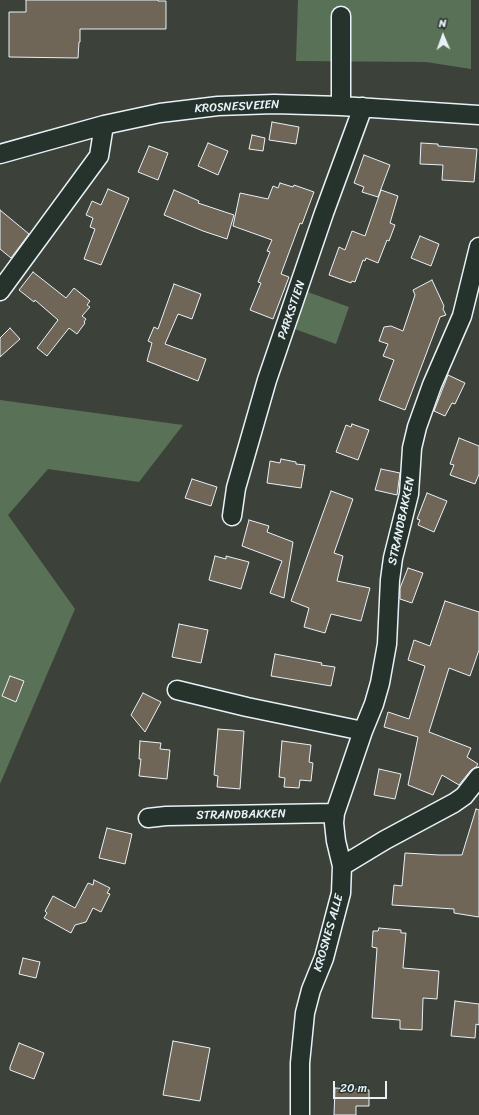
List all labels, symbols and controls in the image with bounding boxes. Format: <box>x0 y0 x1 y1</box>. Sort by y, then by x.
text: N <box>438 14 447 33</box>
north arrow <box>423 16 463 56</box>
street label: KROSNESVEIEN <box>194 98 280 116</box>
street label: PARKSTIEN <box>275 279 309 341</box>
street label: STRANDBAKKEN <box>386 476 418 566</box>
street label: STRANDBAKKEN <box>196 807 286 823</box>
street label: KROSNES ALLE <box>311 893 347 973</box>
scale bar <box>335 1073 389 1099</box>
text: 20 m <box>340 1077 367 1099</box>

